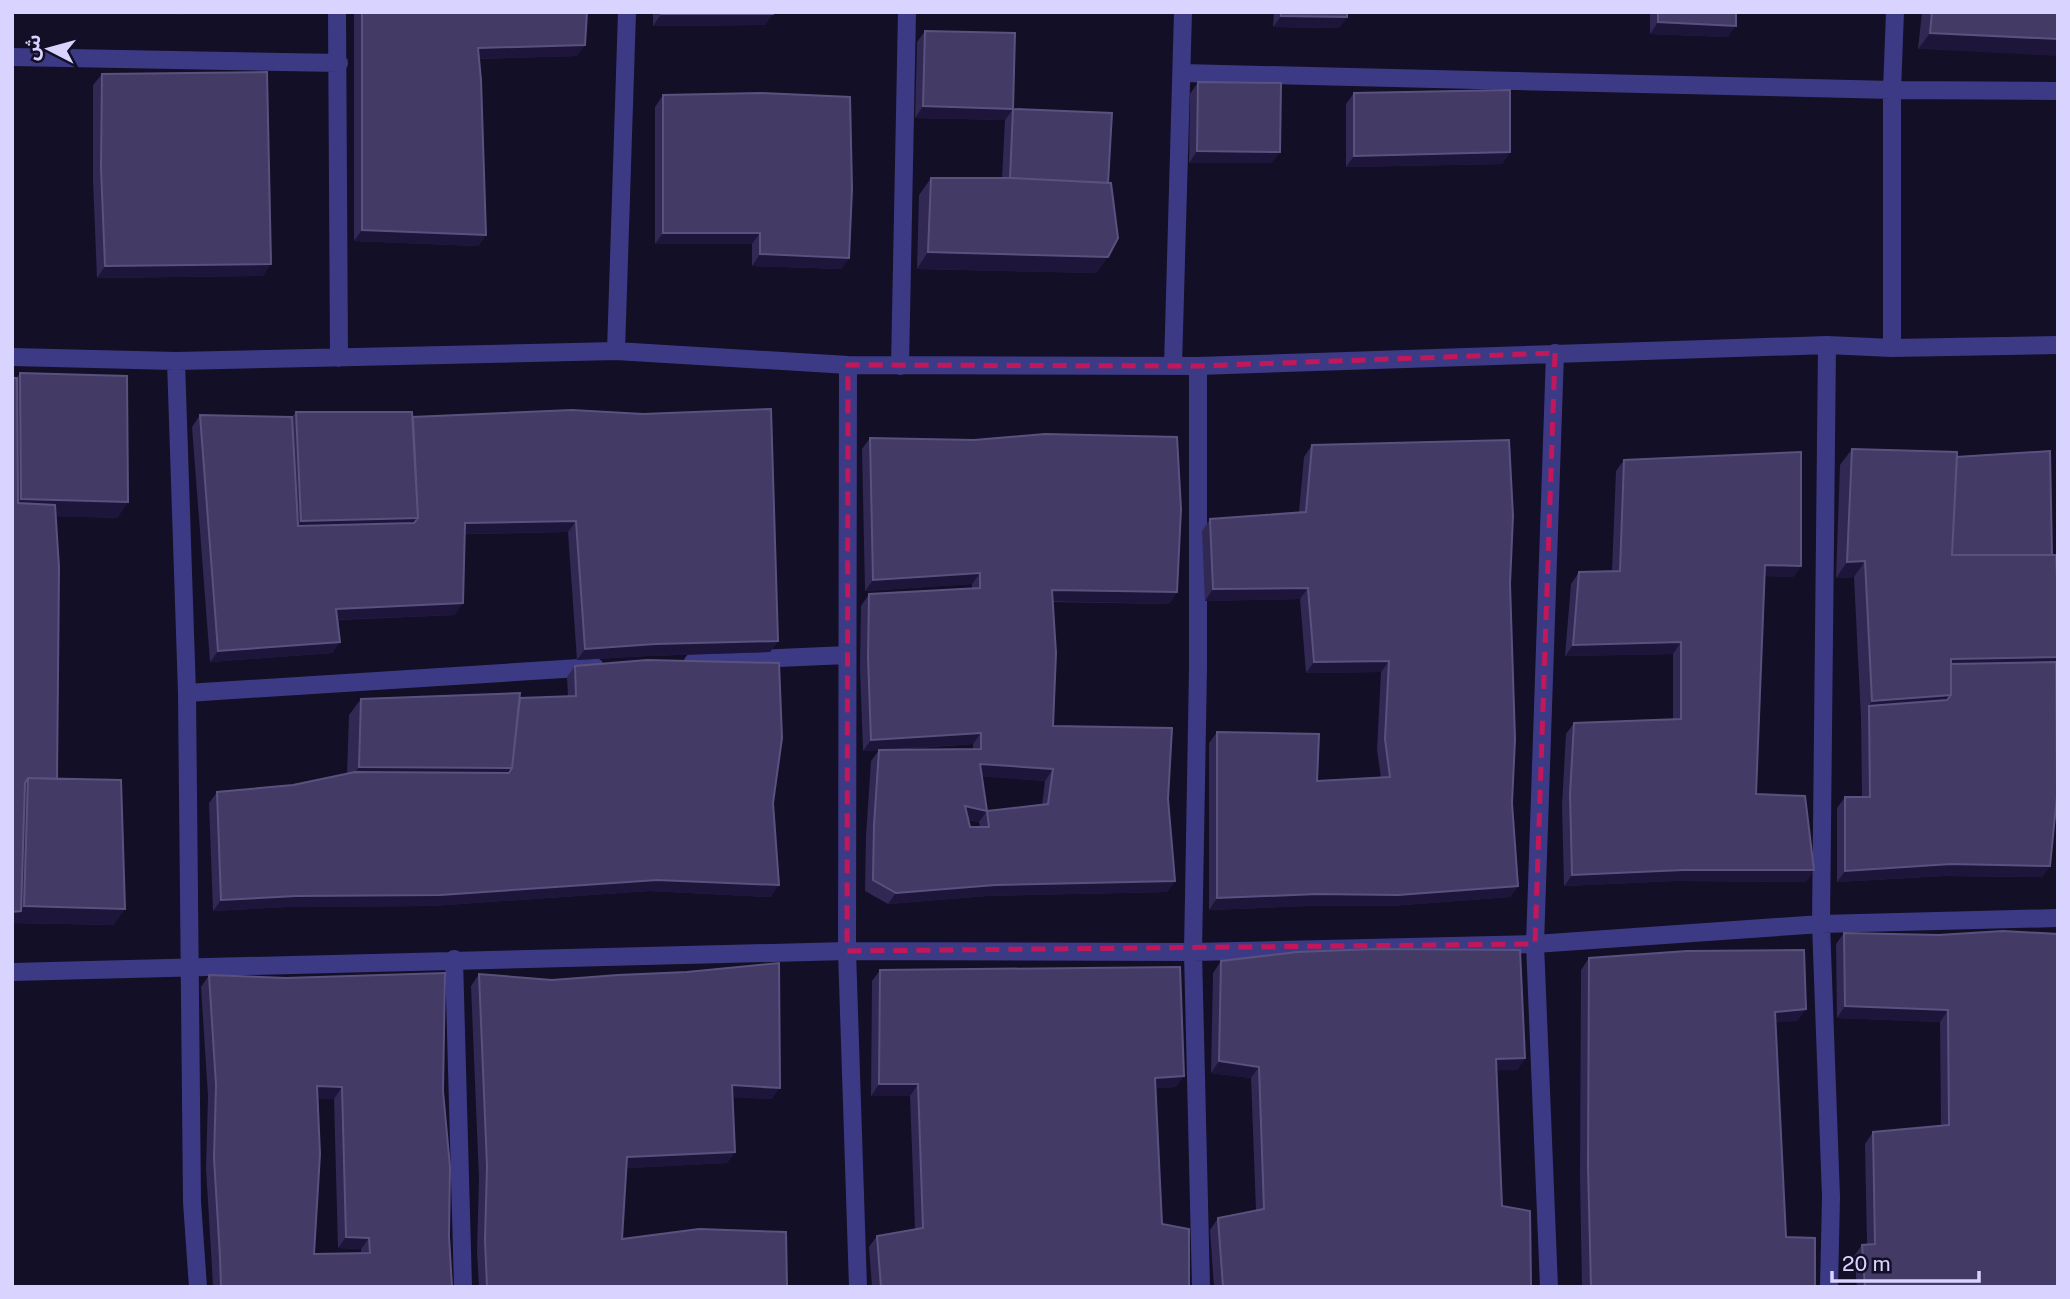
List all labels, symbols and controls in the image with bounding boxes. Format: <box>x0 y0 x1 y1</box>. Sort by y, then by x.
north arrow <box>14 14 84 84</box>
text: ش <box>20 33 44 61</box>
scale bar <box>1832 1240 1979 1284</box>
text: 20 m <box>1842 1251 1891 1276</box>

